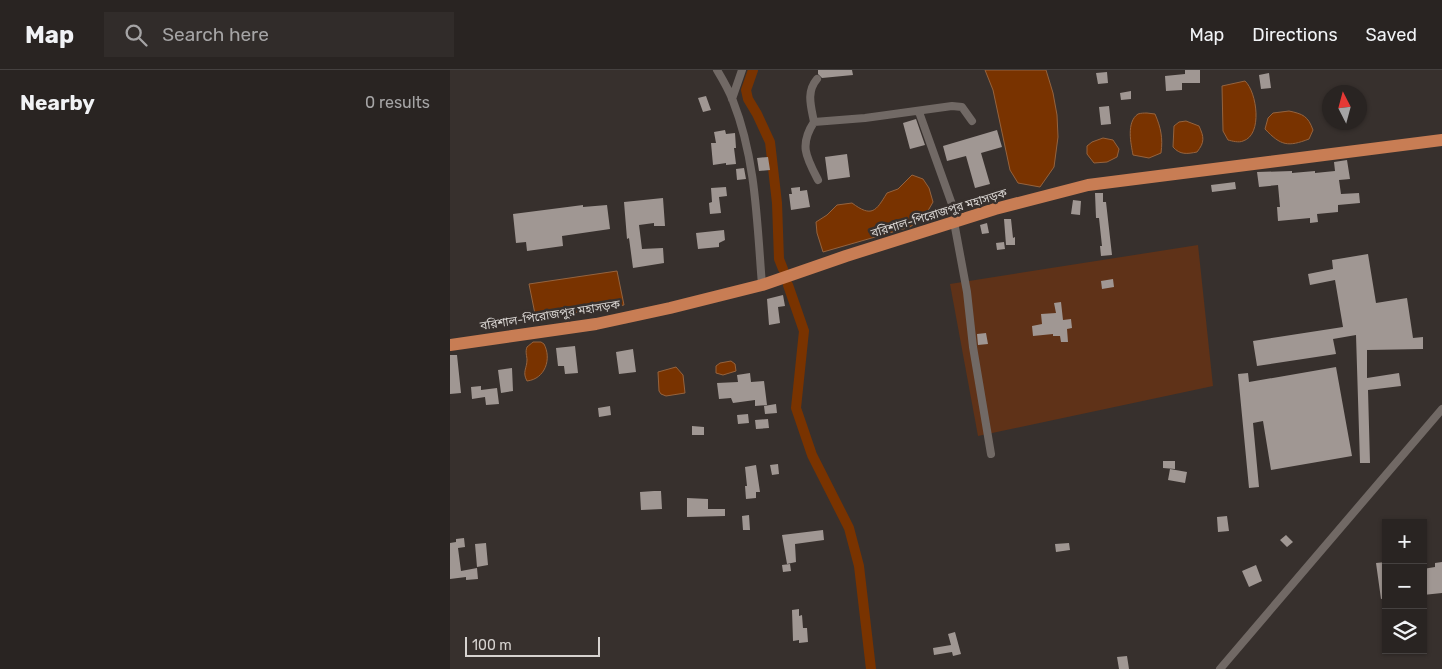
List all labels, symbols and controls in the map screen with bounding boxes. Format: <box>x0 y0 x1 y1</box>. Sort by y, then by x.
search box <box>104 12 454 57</box>
text: Map <box>25 21 74 49</box>
icon: search <box>122 21 150 49</box>
text: Search here <box>162 23 269 46</box>
text: Map <box>1189 24 1224 46</box>
text: Directions <box>1252 24 1338 46</box>
text: Saved <box>1366 24 1417 46</box>
north arrow <box>1322 85 1367 130</box>
text: Nearby <box>20 90 95 115</box>
text: 0 results <box>365 93 430 112</box>
street label: বরিশাল-পিরোজপুর মহাসড়ক <box>868 185 1009 242</box>
street label: বরিশাল-পিরোজপুর মহাসড়ক <box>478 296 621 334</box>
map controls <box>1382 519 1427 654</box>
button: + <box>1382 519 1427 564</box>
button: − <box>1382 564 1427 609</box>
button: layers <box>1382 609 1427 654</box>
scale bar <box>465 634 600 657</box>
text: 100 m <box>472 637 512 654</box>

